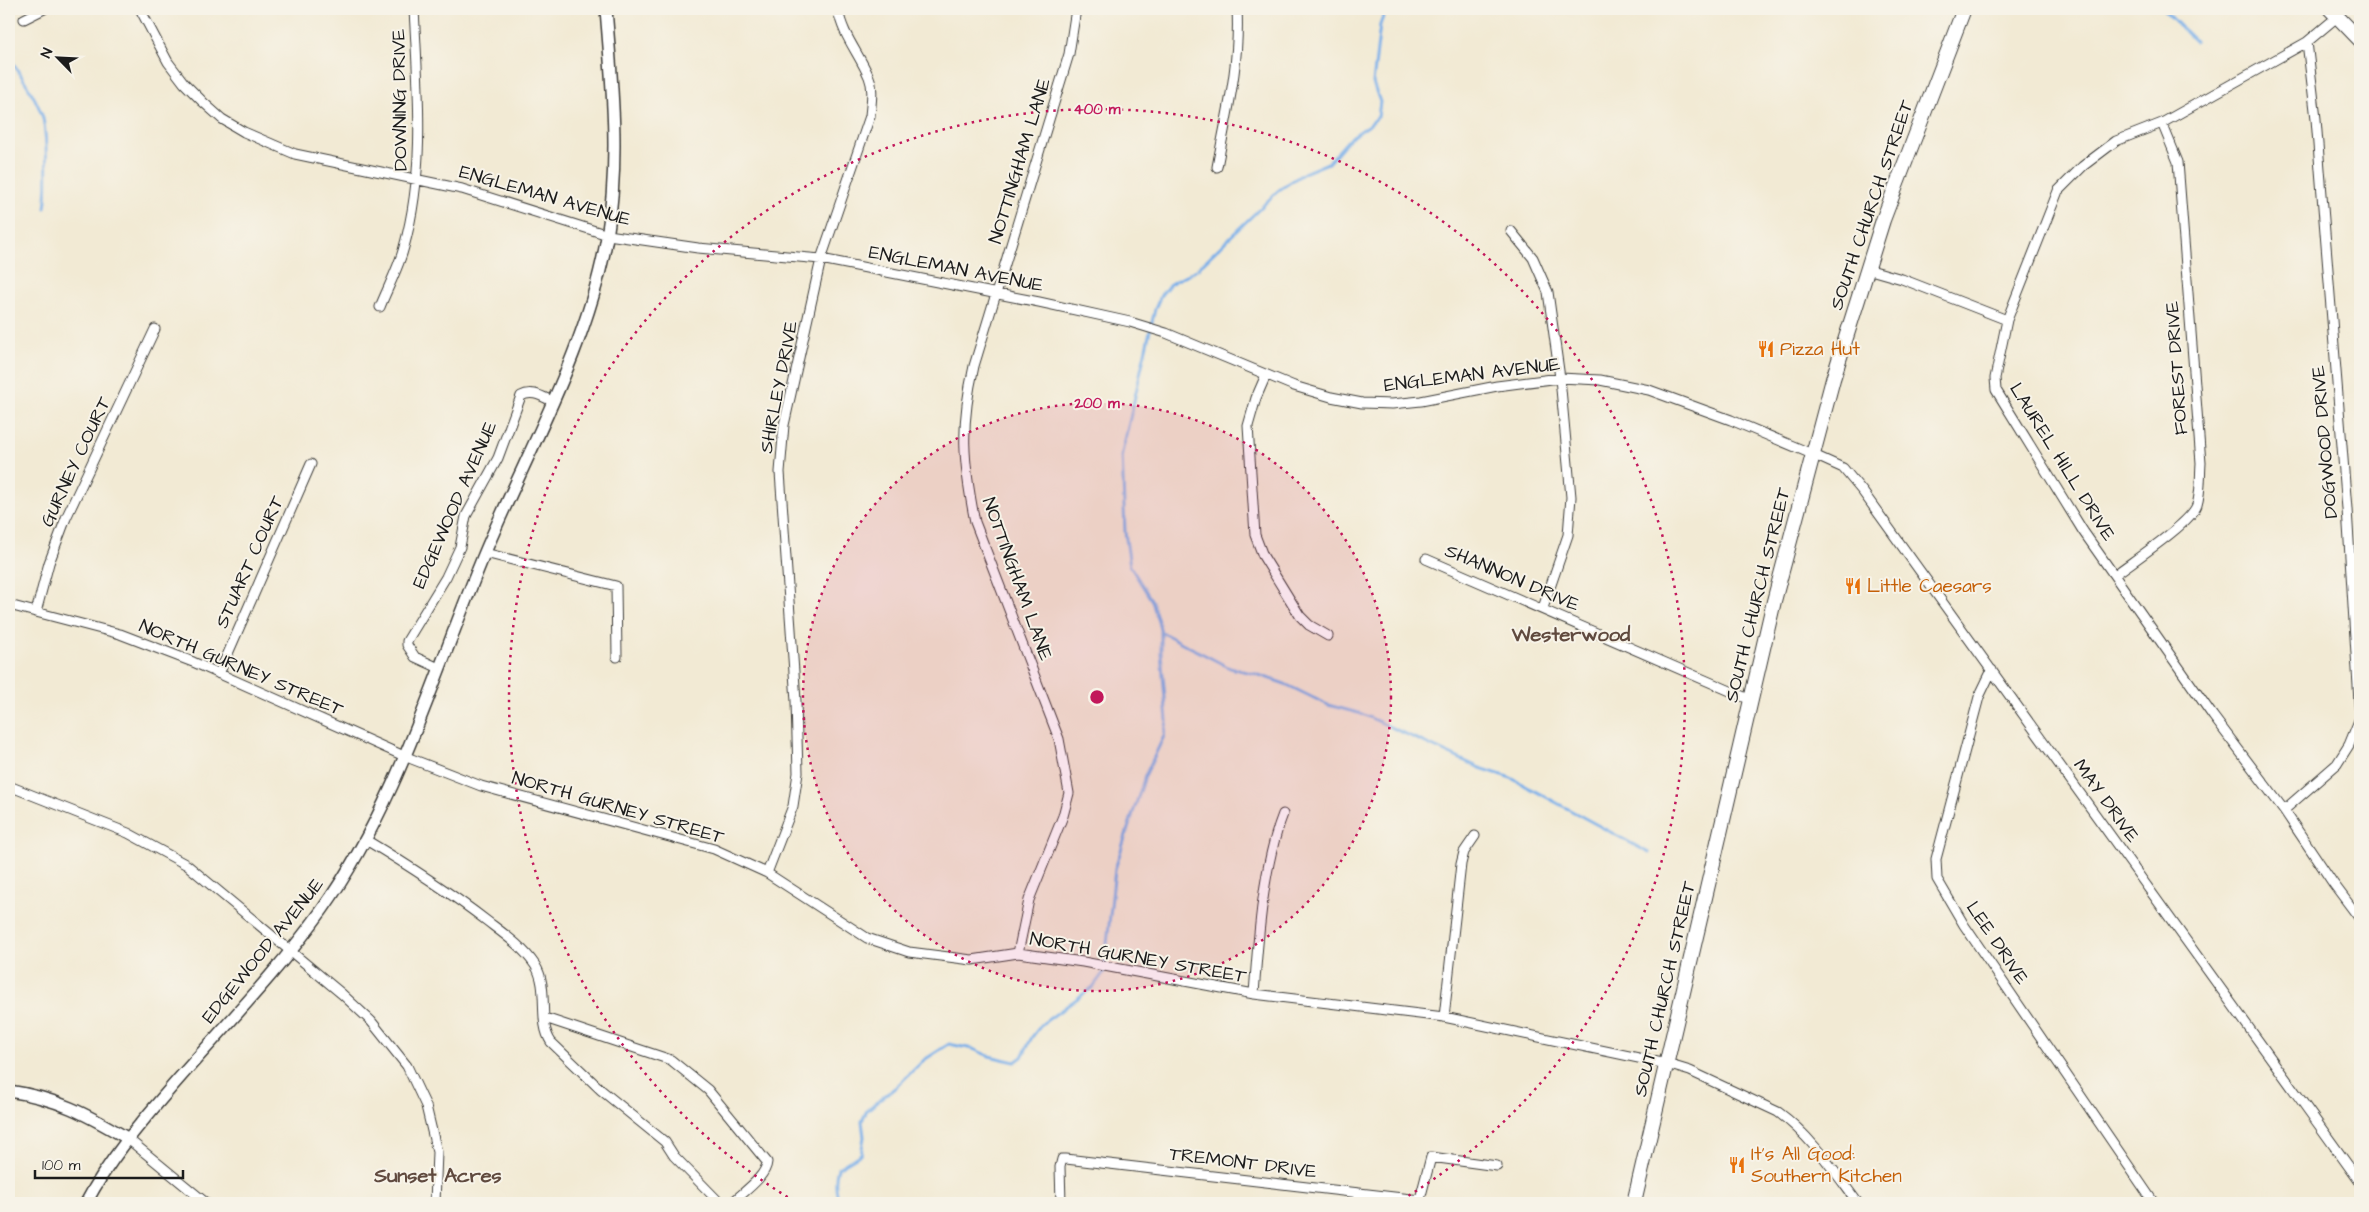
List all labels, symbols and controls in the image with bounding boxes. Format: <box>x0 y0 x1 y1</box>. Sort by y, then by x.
street label: DOWNING DRIVE <box>385 29 415 171</box>
north arrow <box>32 32 82 82</box>
text: N <box>36 45 58 61</box>
street label: NOTTINGHAM LANE <box>982 75 1058 247</box>
street label: SOUTH CHURCH STREET <box>1823 96 1921 314</box>
text: 400 m <box>1074 99 1121 120</box>
street label: ENGLEMAN AVENUE <box>456 159 634 233</box>
street label: ENGLEMAN AVENUE <box>866 239 1046 299</box>
street label: FOREST DRIVE <box>2159 300 2195 436</box>
street label: SHIRLEY DRIVE <box>753 319 805 455</box>
place label: Pizza Hut <box>1780 336 1860 363</box>
restaurant icon: Pizza Hut <box>1756 339 1776 359</box>
street label: ENGLEMAN AVENUE <box>1382 351 1562 399</box>
street label: DOGWOOD DRIVE <box>2305 364 2345 520</box>
street label: LAUREL HILL DRIVE <box>2002 378 2122 546</box>
street label: GURNEY COURT <box>34 392 118 531</box>
text: 200 m <box>1073 393 1120 414</box>
street label: EDGEWOOD AVENUE <box>406 417 504 593</box>
street label: SOUTH CHURCH STREET <box>1718 485 1798 705</box>
street label: STUART COURT <box>209 491 291 632</box>
street label: NOTTINGHAM LANE <box>975 494 1059 664</box>
street label: SHANNON DRIVE <box>1441 537 1583 619</box>
place label: Little Caesars <box>1867 573 1992 600</box>
restaurant icon: Little Caesars <box>1843 576 1863 596</box>
street label: NORTH GURNEY STREET <box>135 613 347 723</box>
district label: Westerwood <box>1511 621 1631 649</box>
centre of rings <box>1088 688 1106 706</box>
street label: MAY DRIVE <box>2066 754 2146 848</box>
street label: NORTH GURNEY STREET <box>509 765 727 851</box>
street label: EDGEWOOD AVENUE <box>196 872 330 1030</box>
street label: SOUTH CHURCH STREET <box>1627 879 1703 1099</box>
street label: LEE DRIVE <box>1959 896 2035 990</box>
street label: NORTH GURNEY STREET <box>1028 926 1249 990</box>
street label: TREMONT DRIVE <box>1168 1141 1318 1185</box>
place label: It's All Good: Southern Kitchen <box>1751 1141 1902 1190</box>
scale bar <box>35 1147 182 1179</box>
text: 100 m <box>42 1155 81 1176</box>
restaurant icon: It's All Good: Southern Kitchen <box>1727 1155 1747 1175</box>
district label: Sunset Acres <box>373 1162 502 1190</box>

